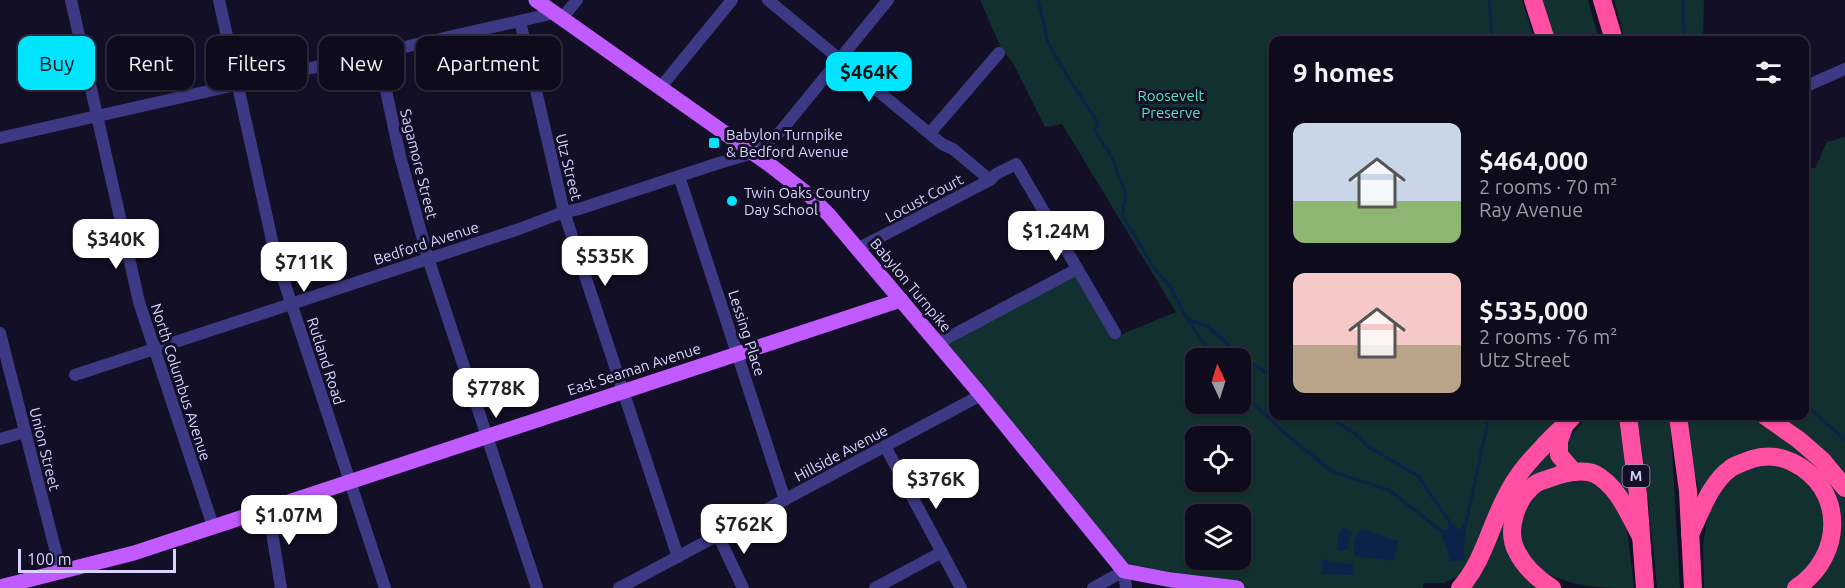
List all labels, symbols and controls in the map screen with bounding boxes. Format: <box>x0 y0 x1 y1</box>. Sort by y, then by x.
chip: Buy <box>18 36 95 90</box>
chip: Rent <box>107 36 194 90</box>
chip: Filters <box>206 36 307 90</box>
chip: New <box>319 36 404 90</box>
chip: Apartment <box>416 36 561 90</box>
pin: $464K <box>827 52 911 103</box>
icon: filters <box>1752 56 1785 89</box>
text: 9 homes <box>1293 58 1394 87</box>
text: $464K <box>840 60 898 83</box>
park label: Roosevelt Preserve <box>1137 87 1205 121</box>
street label: Sagamore Street <box>397 107 441 221</box>
place label: Babylon Turnpike & Bedford Avenue <box>726 126 849 160</box>
street label: Utz Street <box>552 132 586 202</box>
marker: Babylon Turnpike & Bedford Avenue <box>707 136 721 150</box>
text: $464,000 <box>1479 146 1588 175</box>
icon: home <box>1341 147 1413 219</box>
street label: Locust Court <box>882 170 966 226</box>
text: 2 rooms · 70 m² <box>1479 175 1617 198</box>
place label: Twin Oaks Country Day School <box>744 184 870 218</box>
marker: Twin Oaks Country Day School <box>725 194 739 208</box>
text: Ray Avenue <box>1479 198 1583 221</box>
pin: $1.24M <box>1007 211 1105 262</box>
street label: Bedford Avenue <box>371 218 481 268</box>
pin: $340K <box>74 219 158 270</box>
text: $1.24M <box>1022 219 1090 242</box>
text: $340K <box>87 227 145 250</box>
street label: Babylon Turnpike <box>867 235 955 335</box>
pin: $535K <box>563 236 647 287</box>
pin: $711K <box>262 242 346 293</box>
text: $535K <box>576 244 634 267</box>
text: $711K <box>275 250 333 273</box>
street label: Lessing Place <box>725 288 769 378</box>
text: $535,000 <box>1479 296 1588 325</box>
icon: home <box>1341 297 1413 369</box>
street label: North Columbus Avenue <box>148 301 214 463</box>
street label: Rutland Road <box>304 315 348 407</box>
text: 2 rooms · 76 m² <box>1479 325 1617 348</box>
street label: East Seaman Avenue <box>565 339 703 399</box>
north arrow <box>1185 348 1251 414</box>
map controls <box>1185 348 1251 570</box>
text: Utz Street <box>1479 348 1570 371</box>
pin: $778K <box>454 368 538 419</box>
text: $778K <box>467 376 525 399</box>
street label: Union Street <box>26 406 64 492</box>
street label: Hillside Avenue <box>791 421 891 485</box>
button: locate <box>1185 426 1251 492</box>
pin: $376K <box>894 459 978 510</box>
road number: M <box>1622 465 1650 487</box>
text: $376K <box>907 467 965 490</box>
pin: $1.07M <box>240 495 338 546</box>
text: $1.07M <box>255 503 323 526</box>
pin: $762K <box>702 504 786 555</box>
button: layers <box>1185 504 1251 570</box>
text: $762K <box>715 512 773 535</box>
scale bar <box>18 546 176 574</box>
text: 100 m <box>27 550 72 568</box>

